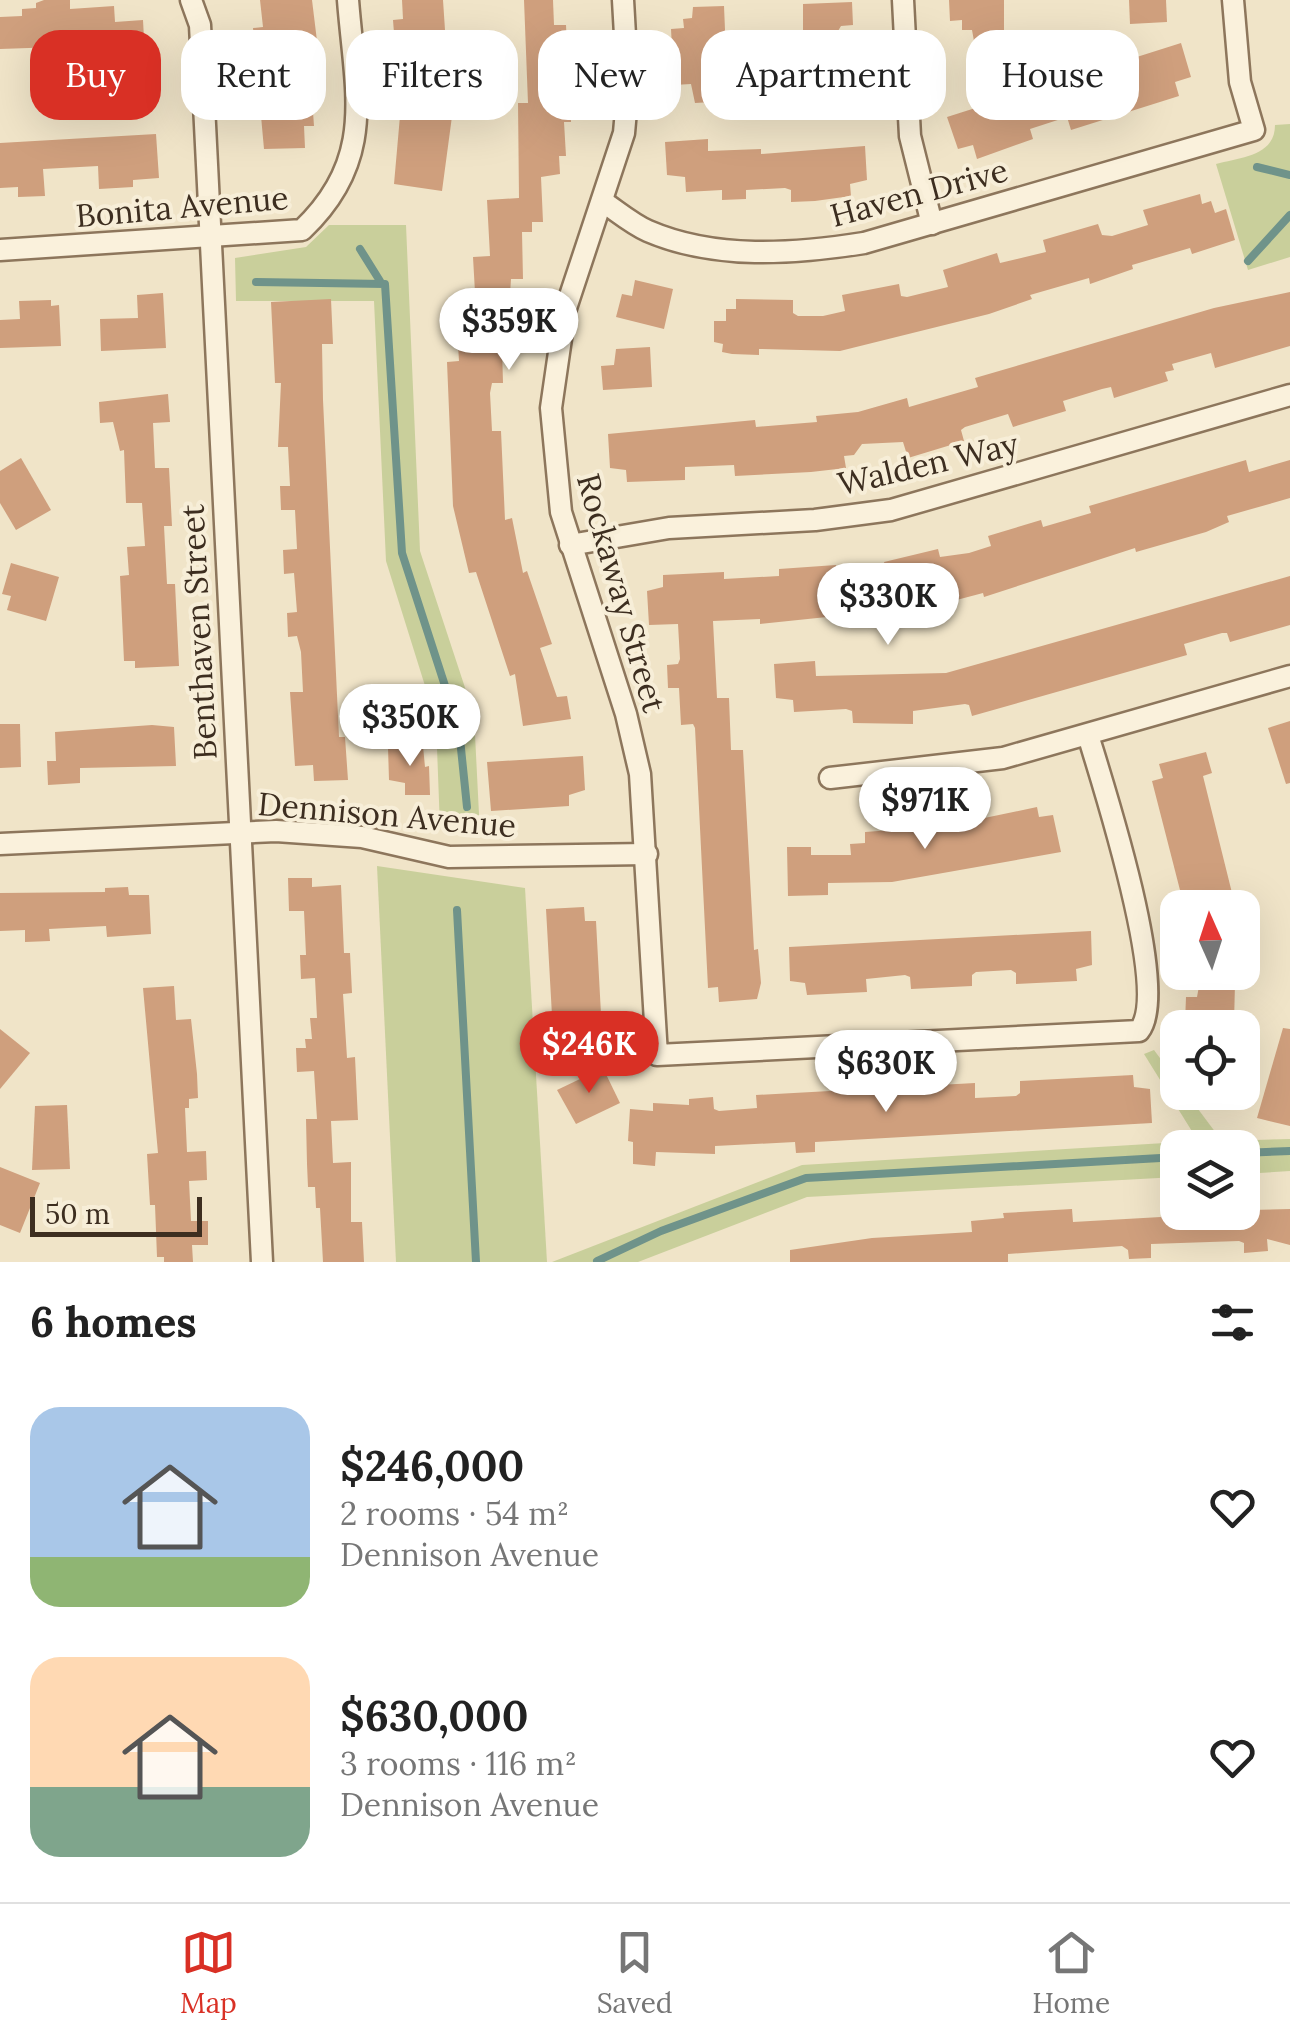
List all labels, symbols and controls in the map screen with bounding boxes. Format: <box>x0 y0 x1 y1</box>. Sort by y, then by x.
chip: Buy <box>30 30 161 120</box>
chip: Rent <box>181 30 326 120</box>
chip: Filters <box>346 30 518 120</box>
chip: New <box>538 30 681 120</box>
chip: Apartment <box>701 30 946 120</box>
chip: House <box>966 30 1139 120</box>
street label: Haven Drive <box>826 149 1012 236</box>
street label: Bonita Avenue <box>74 177 290 236</box>
pin: $359K <box>439 288 579 373</box>
text: $359K <box>461 300 557 341</box>
street label: Walden Way <box>834 423 1022 504</box>
street label: Rockaway Street <box>568 469 675 718</box>
street label: Benthaven Street <box>171 503 226 761</box>
pin: $330K <box>818 563 958 648</box>
text: $330K <box>839 575 937 616</box>
pin: $350K <box>340 684 480 769</box>
text: $350K <box>361 696 459 737</box>
pin: $971K <box>855 767 995 852</box>
text: $971K <box>881 779 969 820</box>
street label: Dennison Avenue <box>256 783 518 846</box>
north arrow <box>1160 890 1260 990</box>
map controls <box>1160 890 1260 1230</box>
button: locate <box>1160 1010 1260 1110</box>
pin: $246K <box>519 1011 659 1096</box>
text: $246K <box>542 1023 636 1064</box>
pin: $630K <box>816 1030 956 1115</box>
text: $630K <box>837 1042 935 1083</box>
button: layers <box>1160 1130 1260 1230</box>
scale bar <box>30 1192 202 1236</box>
text: 50 m <box>45 1196 110 1232</box>
text: 6 homes <box>30 1295 197 1349</box>
icon: filters <box>1205 1295 1260 1350</box>
text: $246,000 <box>340 1439 524 1493</box>
icon: home <box>110 1447 230 1567</box>
icon: heart <box>1205 1480 1260 1535</box>
text: 2 rooms · 54 m² <box>340 1493 569 1534</box>
text: Dennison Avenue <box>340 1534 599 1575</box>
text: $630,000 <box>340 1689 528 1743</box>
icon: home <box>110 1697 230 1817</box>
icon: heart <box>1205 1730 1260 1785</box>
text: 3 rooms · 116 m² <box>340 1743 577 1784</box>
text: Dennison Avenue <box>340 1784 599 1825</box>
tab: Map <box>180 1925 237 2021</box>
tab: Saved <box>597 1925 672 2021</box>
tab: Home <box>1032 1925 1110 2021</box>

